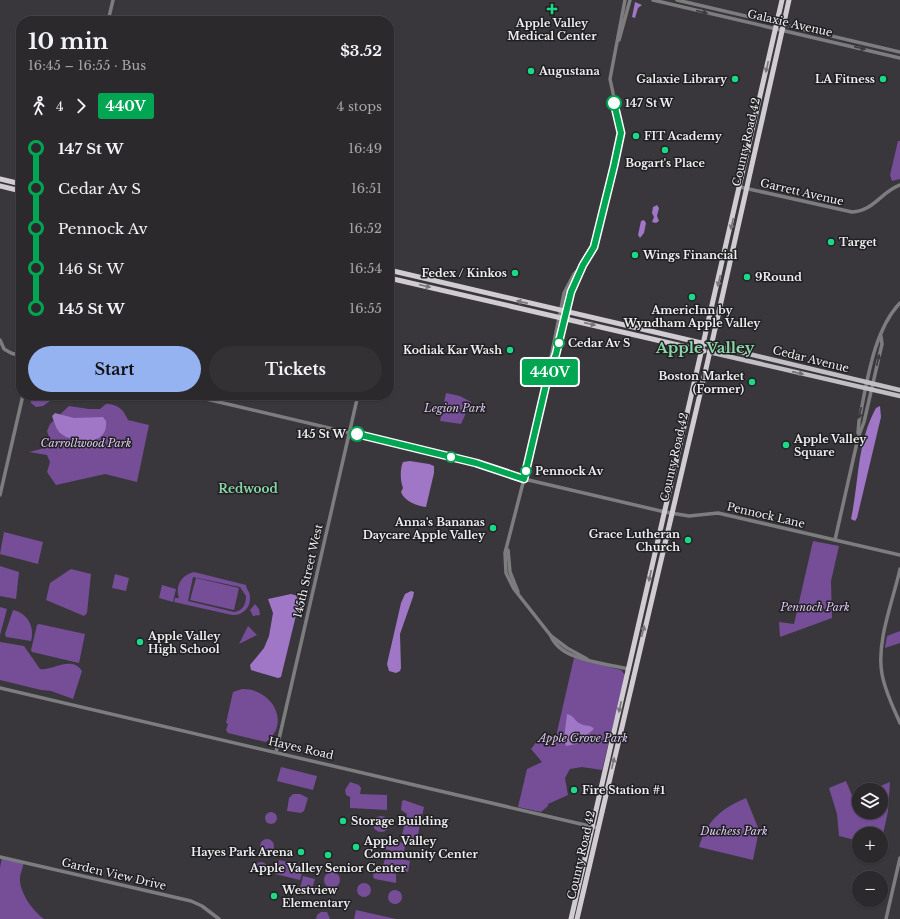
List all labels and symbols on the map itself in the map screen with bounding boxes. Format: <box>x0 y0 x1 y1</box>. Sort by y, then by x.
marker: Apple Valley Medical Center <box>546 3 558 15</box>
street label: Galaxie Avenue <box>746 6 834 40</box>
one-way arrow <box>696 9 708 15</box>
place label: Apple Valley Medical Center <box>507 16 597 43</box>
one-way arrow <box>854 46 866 52</box>
one-way arrow <box>763 61 769 73</box>
place label: Augustana <box>538 64 601 78</box>
marker: Augustana <box>526 66 536 76</box>
place label: Galaxie Library <box>636 72 728 86</box>
place label: LA Fitness <box>815 72 875 86</box>
marker: Galaxie Library <box>730 74 740 84</box>
marker: LA Fitness <box>878 74 888 84</box>
marker: 147 St W <box>606 95 622 111</box>
place label: 147 St W <box>625 96 674 110</box>
street label: County Road 42 <box>729 96 763 188</box>
place label: FIT Academy <box>644 129 723 143</box>
marker: FIT Academy <box>631 131 641 141</box>
marker: Bogart's Place <box>660 145 670 155</box>
place label: Bogart's Place <box>625 156 705 170</box>
street label: Garrett Avenue <box>759 176 845 208</box>
one-way arrow <box>728 218 734 230</box>
place label: Target <box>839 235 878 249</box>
marker: Target <box>826 237 836 247</box>
place label: Wings Financial <box>642 248 737 262</box>
marker: Wings Financial <box>630 250 640 260</box>
place label: Fedex / Kinkos <box>421 266 507 280</box>
marker: Fedex / Kinkos <box>510 268 520 278</box>
place label: 9Round <box>755 270 802 284</box>
marker: 9Round <box>742 272 752 282</box>
one-way arrow <box>715 275 721 288</box>
one-way arrow <box>419 283 431 289</box>
marker: AmericInn by Wyndham Apple Valley <box>687 292 697 302</box>
one-way arrow <box>516 299 528 305</box>
place label: AmericInn by Wyndham Apple Valley <box>623 303 761 330</box>
one-way arrow <box>583 322 596 328</box>
place label: Cedar Av S <box>568 336 630 350</box>
marker: Cedar Av S <box>553 337 565 349</box>
district label: Apple Valley <box>655 338 755 357</box>
place label: Kodiak Kar Wash <box>403 343 502 357</box>
street label: Cedar Avenue <box>771 343 851 375</box>
marker: Kodiak Kar Wash <box>505 345 515 355</box>
one-way arrow <box>875 354 881 366</box>
line badge: 440V <box>522 359 578 385</box>
place label: Boston Market (Former) <box>658 369 745 396</box>
one-way arrow <box>791 370 804 376</box>
marker: Boston Market (Former) <box>747 377 757 387</box>
park label: Legion Park <box>423 401 486 415</box>
one-way arrow <box>857 407 863 419</box>
street label: County Road 42 <box>657 411 691 503</box>
marker: 145 St W <box>349 426 365 442</box>
place label: 145 St W <box>297 427 346 441</box>
place label: Apple Valley Square <box>793 432 867 459</box>
park label: Carrollwood Park <box>41 436 132 450</box>
marker: Apple Valley Square <box>781 440 791 450</box>
unlabelled marker <box>445 451 457 463</box>
place label: Pennock Av <box>535 464 603 478</box>
marker: Pennock Av <box>520 465 532 477</box>
district label: Redwood <box>218 481 278 496</box>
street label: Pennock Lane <box>726 499 806 531</box>
place label: Anna's Bananas Daycare Apple Valley <box>363 515 486 542</box>
street label: 145th Street West <box>290 522 326 619</box>
marker: Anna's Bananas Daycare Apple Valley <box>488 523 498 533</box>
place label: Grace Lutheran Church <box>589 527 680 554</box>
marker: Grace Lutheran Church <box>683 535 693 545</box>
one-way arrow <box>647 570 653 582</box>
park label: Pennoch Park <box>779 600 850 614</box>
one-way arrow <box>641 625 647 638</box>
place label: Apple Valley High School <box>147 629 221 656</box>
marker: Apple Valley High School <box>135 637 145 647</box>
one-way arrow <box>616 701 622 713</box>
park label: Apple Grove Park <box>536 731 628 745</box>
street label: Hayes Road <box>267 734 336 762</box>
one-way arrow <box>610 757 616 769</box>
place label: Fire Station #1 <box>582 783 665 797</box>
marker: Fire Station #1 <box>569 785 579 795</box>
street label: County Road 42 <box>564 809 598 901</box>
place label: Storage Building <box>351 814 448 828</box>
marker: Storage Building <box>338 816 348 826</box>
park label: Duchess Park <box>699 824 768 838</box>
place label: Apple Valley Community Center <box>363 834 478 861</box>
marker: Apple Valley Community Center <box>351 842 361 852</box>
place label: Hayes Park Arena <box>191 845 294 859</box>
marker: Hayes Park Arena <box>296 847 306 857</box>
marker: Apple Valley Senior Center <box>323 850 333 860</box>
street label: Garden View Drive <box>60 855 168 893</box>
place label: Apple Valley Senior Center <box>249 861 406 875</box>
place label: Westview Elementary <box>281 883 351 910</box>
marker: Westview Elementary <box>269 891 279 901</box>

